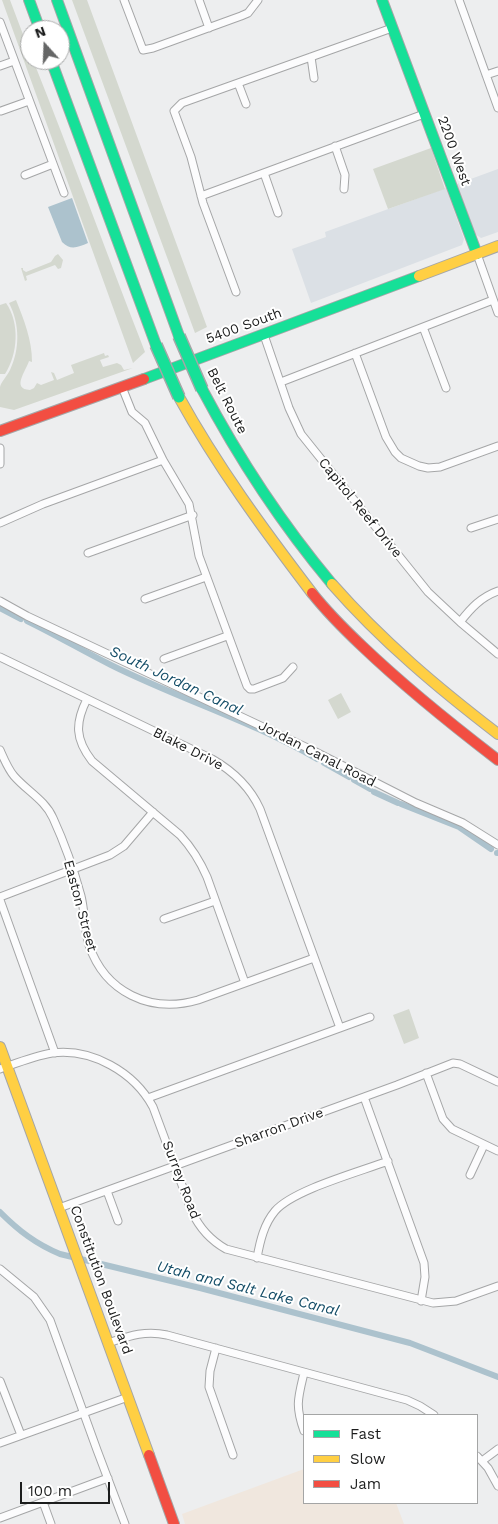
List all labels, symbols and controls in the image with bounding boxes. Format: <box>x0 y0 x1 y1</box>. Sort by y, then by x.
north arrow <box>20 20 70 70</box>
text: N <box>33 23 48 41</box>
street label: 2200 West <box>434 114 474 188</box>
street label: 5400 South <box>204 305 284 347</box>
street label: Belt Route <box>203 365 251 437</box>
street label: Capitol Reef Drive <box>315 455 405 561</box>
water label: South Jordan Canal <box>107 642 245 720</box>
street label: Jordan Canal Road <box>256 717 378 791</box>
street label: Blake Drive <box>150 724 226 774</box>
street label: Easton Street <box>60 858 100 954</box>
street label: Sharron Drive <box>232 1104 326 1152</box>
street label: Surrey Road <box>158 1138 204 1222</box>
street label: Constitution Boulevard <box>66 1203 136 1357</box>
water label: Utah and Salt Lake Canal <box>155 1258 341 1320</box>
legend <box>303 1414 478 1504</box>
text: Fast <box>350 1425 381 1443</box>
text: Slow <box>350 1450 386 1468</box>
scale bar <box>22 1472 112 1504</box>
text: Jam <box>350 1475 381 1493</box>
text: 100 m <box>28 1482 72 1500</box>

